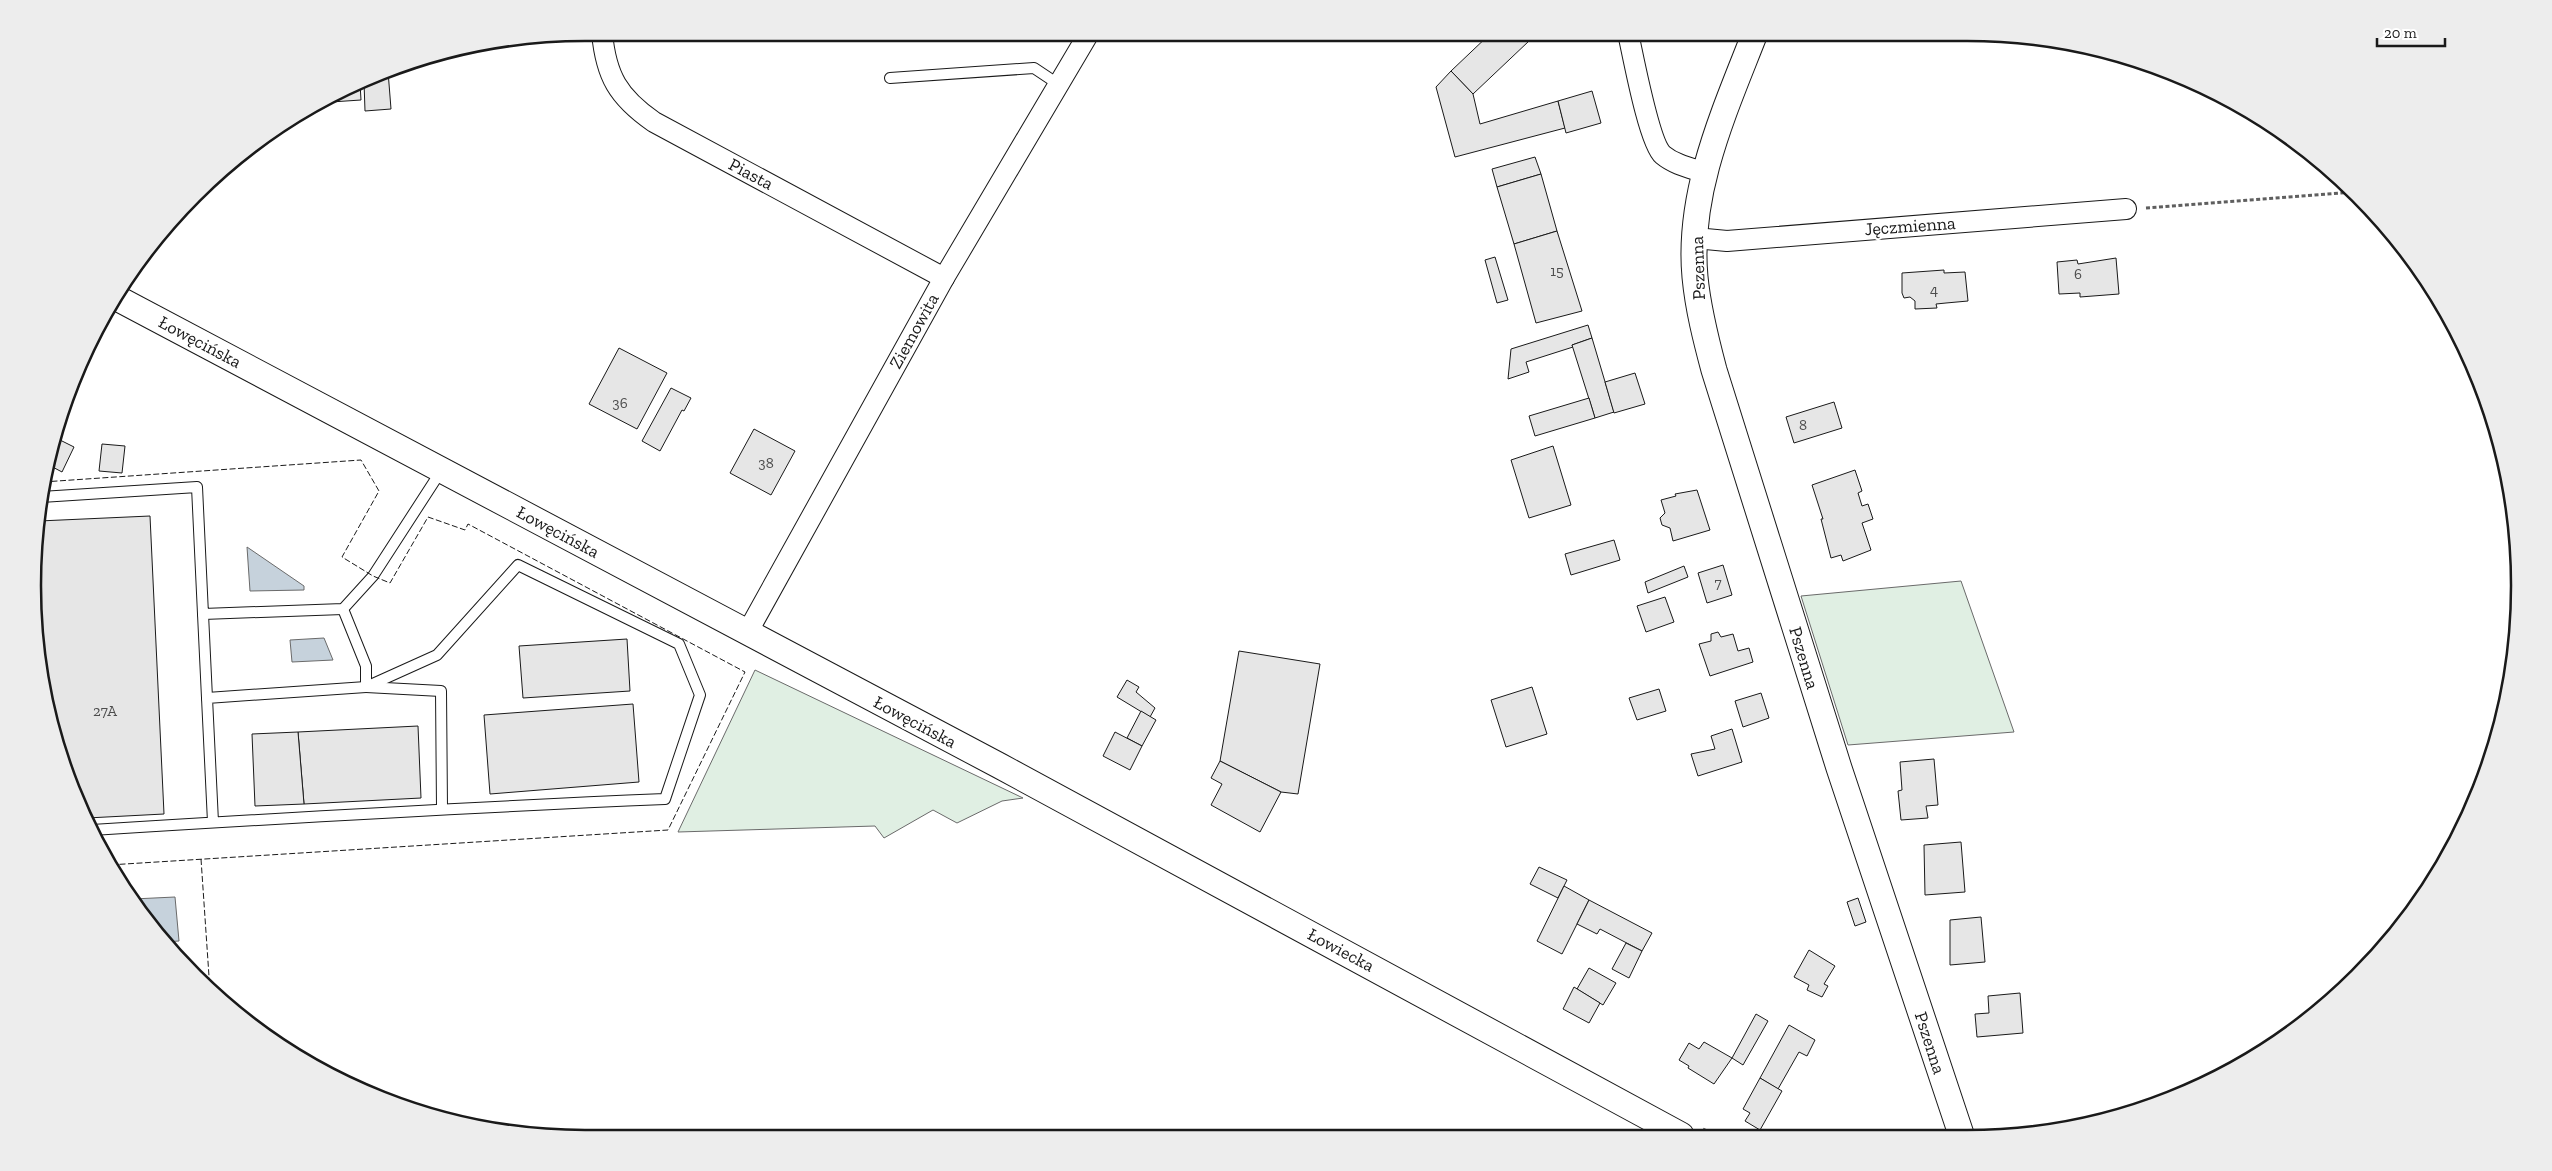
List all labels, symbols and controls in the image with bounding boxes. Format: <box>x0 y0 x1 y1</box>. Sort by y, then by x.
scale bar <box>2377 15 2444 47</box>
text: 20 m <box>2384 24 2417 42</box>
street label: Piasta <box>725 153 777 195</box>
street label: Jęczmienna <box>1864 212 1957 240</box>
street label: Pszenna <box>1686 235 1710 300</box>
house number: 15 <box>1550 262 1564 280</box>
house number: 6 <box>2074 265 2082 283</box>
house number: 4 <box>1930 281 1938 299</box>
street label: Ziemowita <box>884 289 944 372</box>
street label: Łowęcińska <box>155 311 245 373</box>
house number: 36 <box>612 394 628 412</box>
house number: 8 <box>1799 416 1807 434</box>
house number: 38 <box>758 454 774 472</box>
street label: Łowęcińska <box>513 501 603 563</box>
house number: 7 <box>1714 574 1722 592</box>
street label: Pszenna <box>1784 624 1824 692</box>
street label: Łowęcińska <box>870 691 960 753</box>
house number: 27A <box>93 702 117 720</box>
street label: Łowiecka <box>1304 923 1378 977</box>
street label: Pszenna <box>1910 1009 1950 1077</box>

